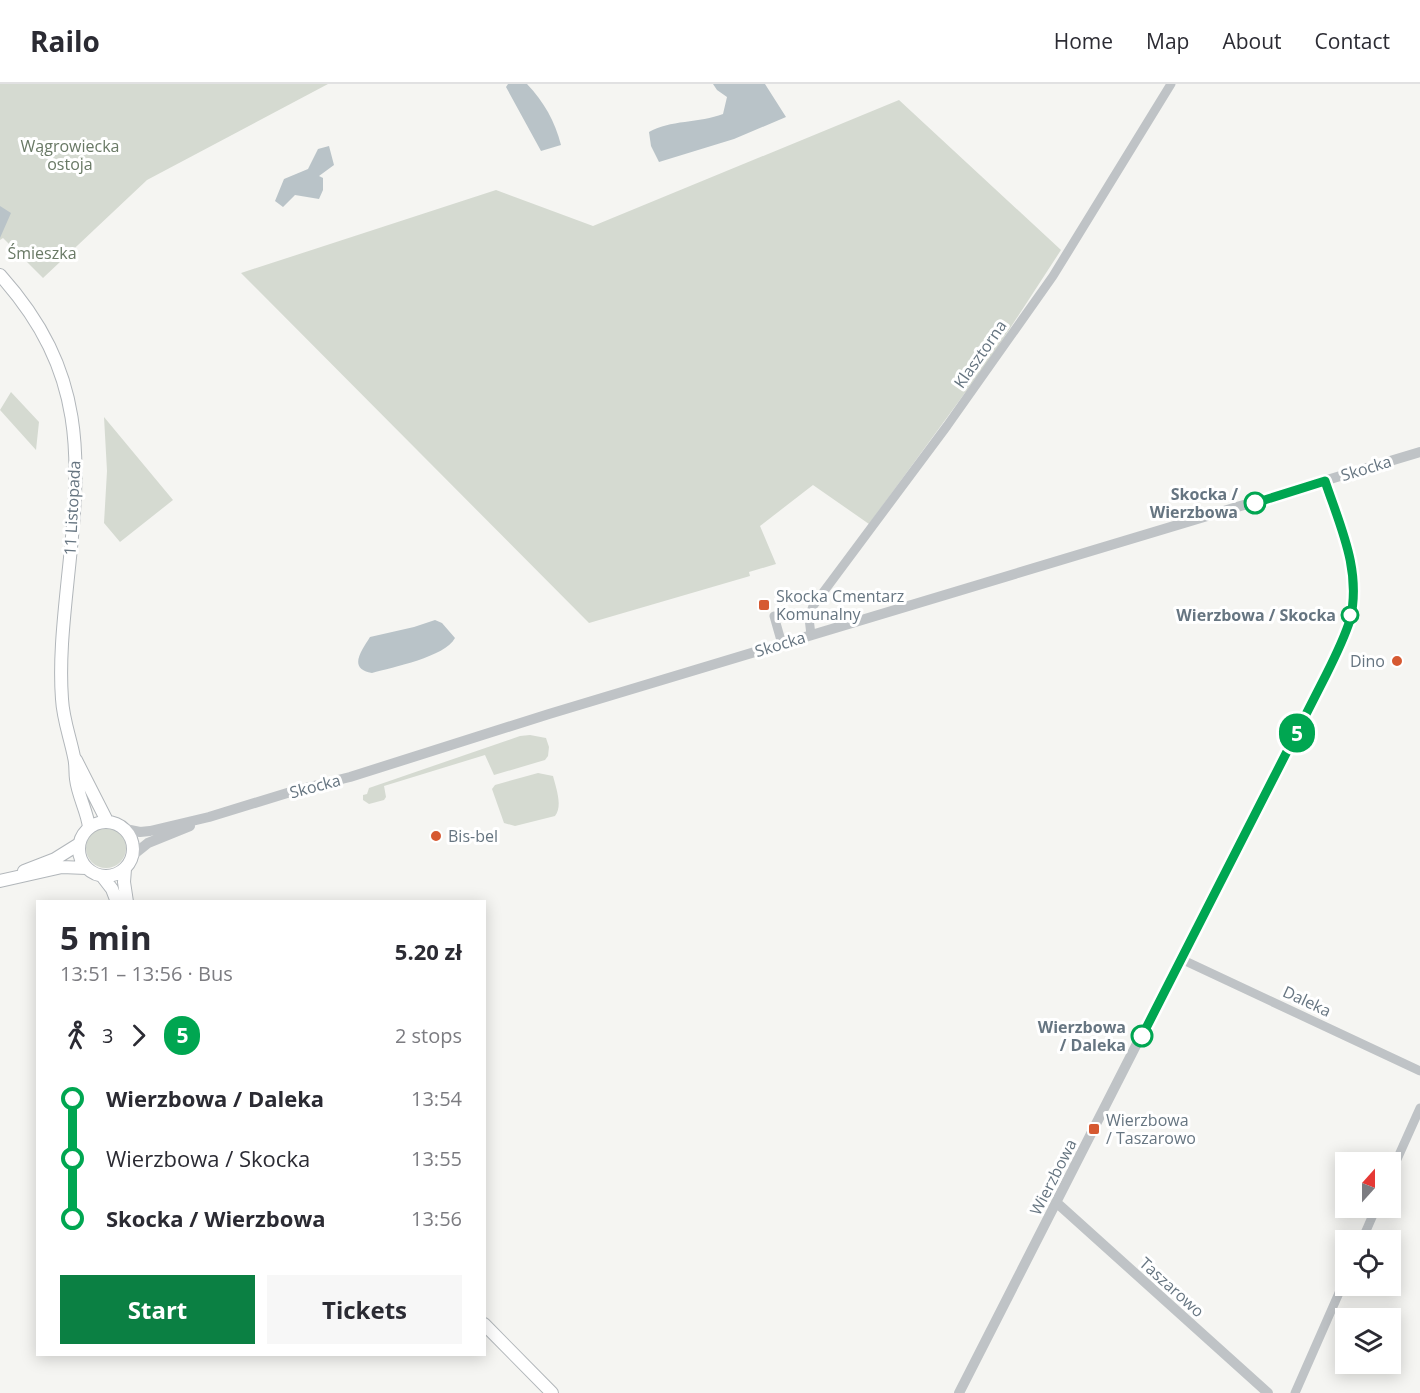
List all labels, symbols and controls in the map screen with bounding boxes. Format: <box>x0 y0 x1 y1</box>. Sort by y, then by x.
text: Railo <box>30 22 100 60</box>
text: Home <box>1054 27 1113 55</box>
text: Map <box>1146 27 1189 55</box>
text: About <box>1222 27 1282 55</box>
text: Contact <box>1315 27 1390 55</box>
park label: Wągrowiecka ostoja <box>21 135 119 175</box>
park label: Śmieszka <box>7 242 77 264</box>
street label: Klasztorna <box>948 316 1012 392</box>
street label: Skocka <box>1338 450 1394 486</box>
street label: 11 Listopada <box>59 460 85 556</box>
place label: Skocka / Wierzbowa <box>1150 483 1238 523</box>
marker: Skocka / Wierzbowa <box>1244 492 1266 514</box>
place label: Skocka Cmentarz Komunalny <box>776 585 904 625</box>
marker: Skocka Cmentarz Komunalny <box>757 598 771 612</box>
place label: Wierzbowa / Skocka <box>1176 604 1336 626</box>
marker: Wierzbowa / Skocka <box>1341 606 1359 624</box>
street label: Skocka <box>752 626 808 662</box>
place label: Dino <box>1350 650 1385 672</box>
marker: Dino <box>1390 654 1404 668</box>
line badge: 5 <box>1278 714 1316 752</box>
text: 5 <box>1291 719 1303 747</box>
street label: Skocka <box>287 769 343 803</box>
place label: Bis-bel <box>448 825 498 847</box>
marker: Bis-bel <box>429 829 443 843</box>
text: 5 min <box>60 915 152 960</box>
text: 5.20 zł <box>395 936 462 966</box>
text: 13:51 – 13:56 · Bus <box>60 960 233 987</box>
street label: Daleka <box>1279 980 1335 1022</box>
place label: Wierzbowa / Daleka <box>1038 1016 1126 1056</box>
icon: walk <box>60 1019 93 1052</box>
icon: forward <box>122 1019 155 1052</box>
text: 5 <box>176 1021 188 1049</box>
text: 3 <box>102 1022 113 1049</box>
text: 2 stops <box>395 1022 462 1049</box>
marker: Wierzbowa / Daleka <box>1131 1025 1153 1047</box>
text: Wierzbowa / Daleka <box>106 1083 324 1113</box>
text: 13:54 <box>411 1085 462 1112</box>
place label: Wierzbowa / Taszarowo <box>1106 1109 1196 1149</box>
marker: Wierzbowa / Taszarowo <box>1087 1122 1101 1136</box>
street label: Wierzbowa <box>1024 1135 1082 1219</box>
text: Wierzbowa / Skocka <box>106 1143 310 1173</box>
text: 13:55 <box>411 1145 462 1172</box>
north arrow <box>1335 1152 1401 1218</box>
map controls <box>1335 1152 1401 1374</box>
text: Skocka / Wierzbowa <box>106 1203 326 1233</box>
text: 13:56 <box>411 1205 462 1232</box>
button: locate <box>1335 1230 1401 1296</box>
street label: Taszarowo <box>1135 1252 1209 1322</box>
button: Start <box>60 1275 255 1344</box>
button: Tickets <box>267 1275 462 1344</box>
button: layers <box>1335 1308 1401 1374</box>

